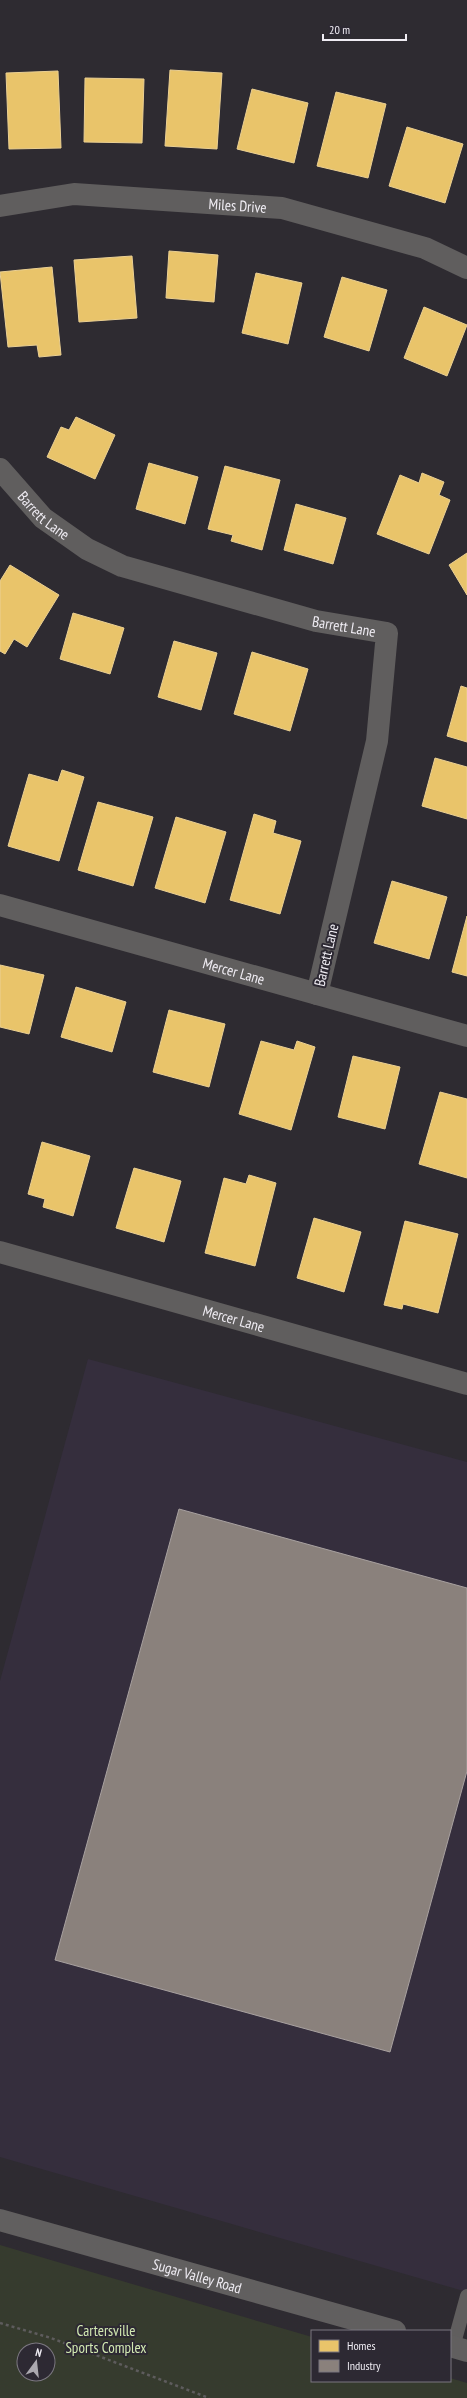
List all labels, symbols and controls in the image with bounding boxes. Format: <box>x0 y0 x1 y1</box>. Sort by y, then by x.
scale bar <box>323 16 406 42</box>
text: 20 m <box>329 22 350 37</box>
street label: Miles Drive <box>208 194 267 216</box>
street label: Barrett Lane <box>14 487 74 543</box>
street label: Barrett Lane <box>311 611 377 640</box>
street label: Barrett Lane <box>310 922 342 988</box>
street label: Mercer Lane <box>201 953 267 988</box>
street label: Mercer Lane <box>201 1300 267 1336</box>
street label: Sugar Valley Road <box>151 2254 244 2297</box>
park label: Cartersville Sports Complex <box>65 2321 147 2357</box>
legend <box>311 2330 451 2382</box>
text: Homes <box>347 2338 375 2353</box>
north arrow <box>16 2342 56 2382</box>
text: N <box>34 2345 43 2360</box>
text: Industry <box>347 2358 381 2373</box>

